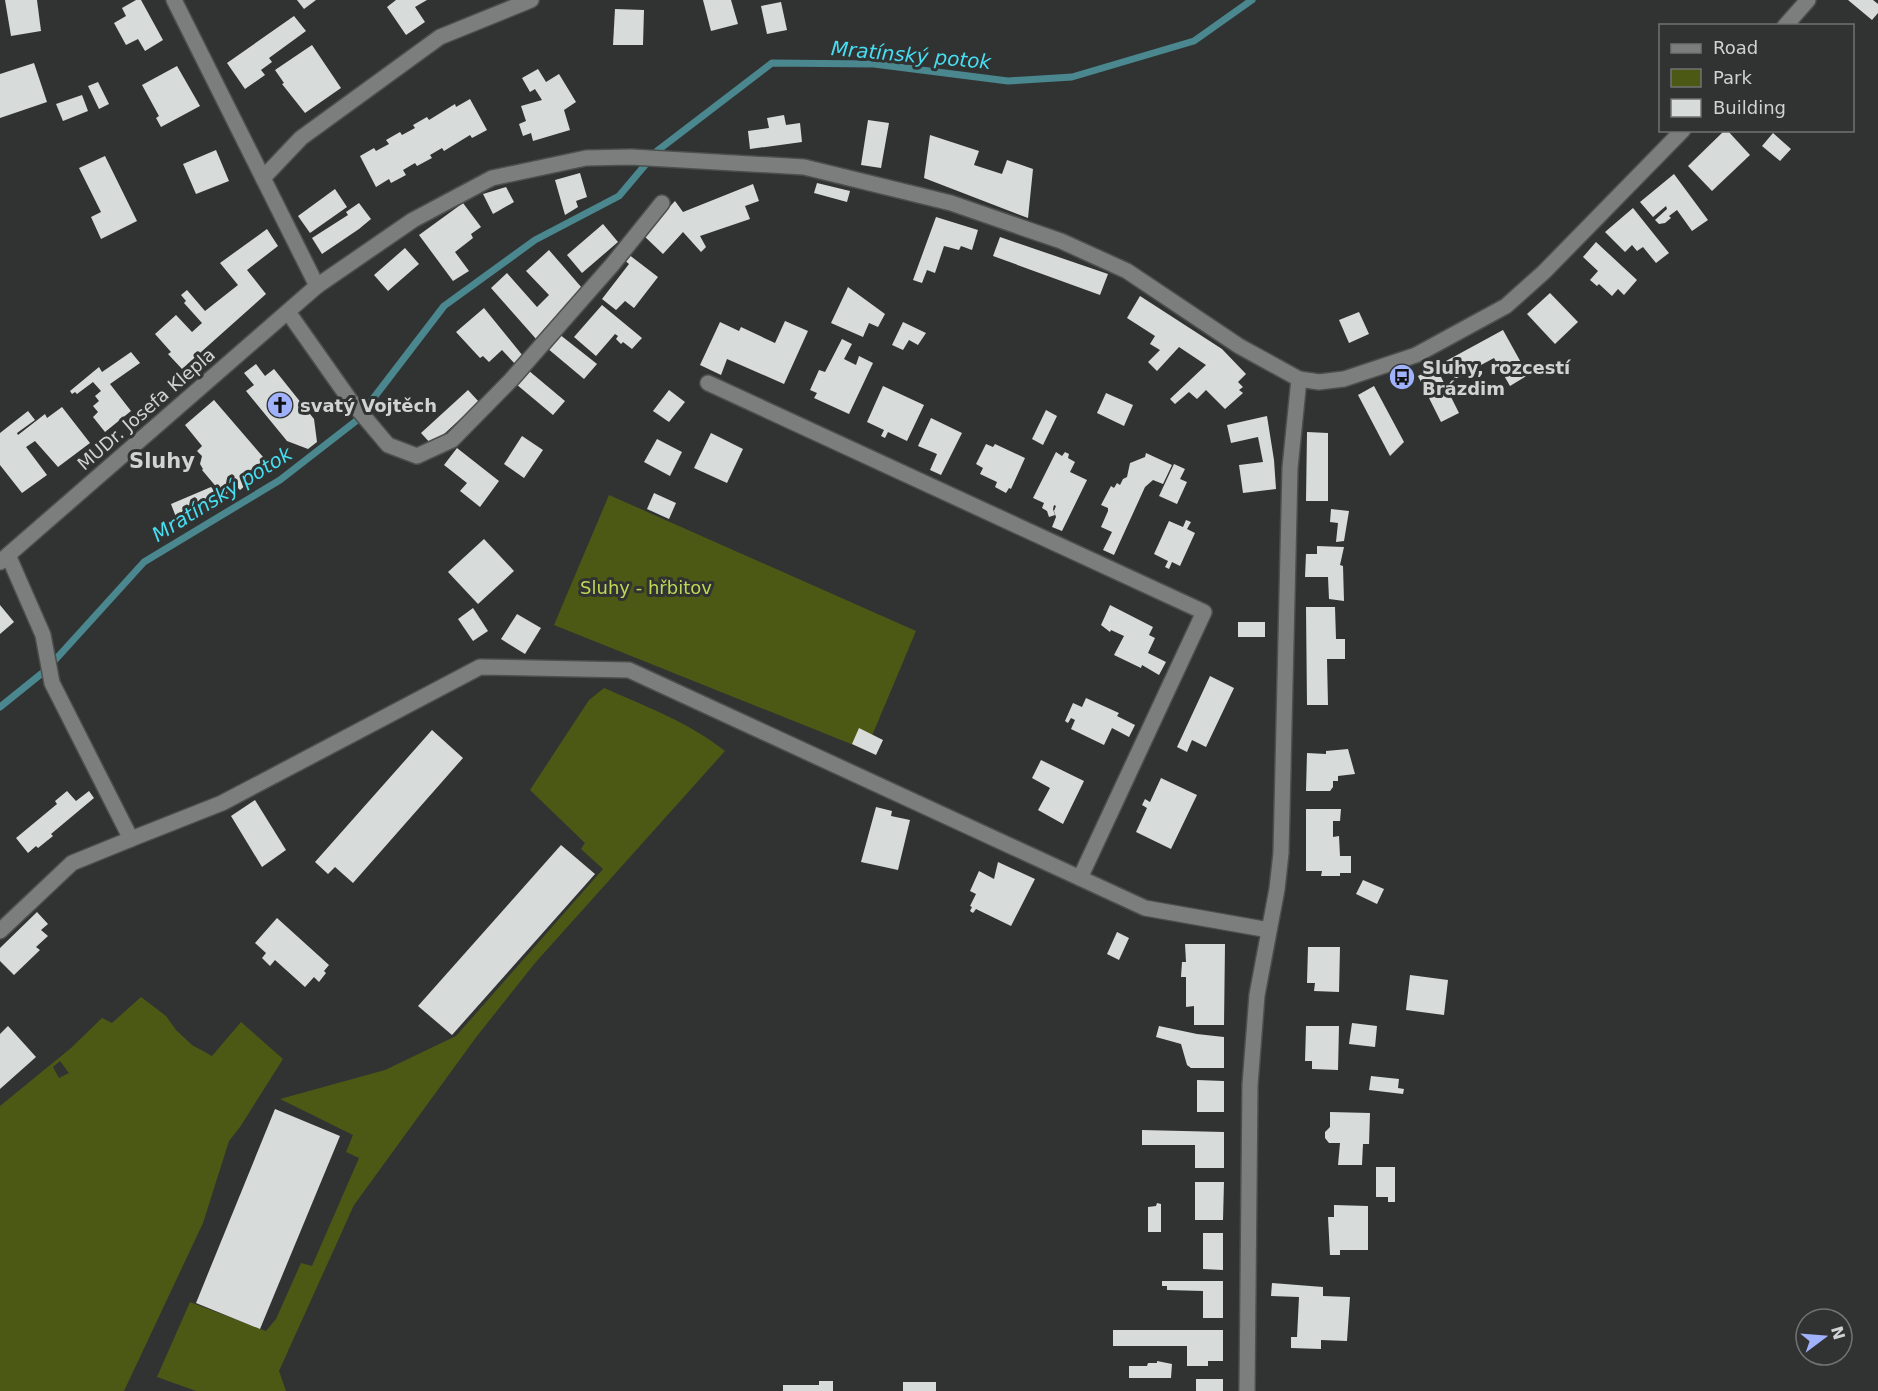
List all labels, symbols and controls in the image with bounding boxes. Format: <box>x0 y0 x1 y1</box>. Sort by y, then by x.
legend <box>1659 24 1854 132</box>
water label: Mratínský potok <box>830 36 993 74</box>
text: Road <box>1713 37 1758 58</box>
text: Park <box>1713 67 1752 88</box>
text: Building <box>1713 97 1786 118</box>
street label: MUDr. Josefa Klepla <box>73 344 219 474</box>
place label: Sluhy, rozcestí Brázdim <box>1422 357 1571 399</box>
bus stop icon: Sluhy, rozcestí Brázdim <box>1387 362 1417 392</box>
church icon: svatý Vojtěch <box>265 390 295 420</box>
place label: svatý Vojtěch <box>300 395 437 416</box>
water label: Mratínský potok <box>148 441 298 547</box>
district label: Sluhy <box>129 449 195 473</box>
park label: Sluhy - hřbitov <box>580 577 712 598</box>
north arrow <box>1794 1307 1854 1367</box>
text: N <box>1827 1324 1849 1342</box>

